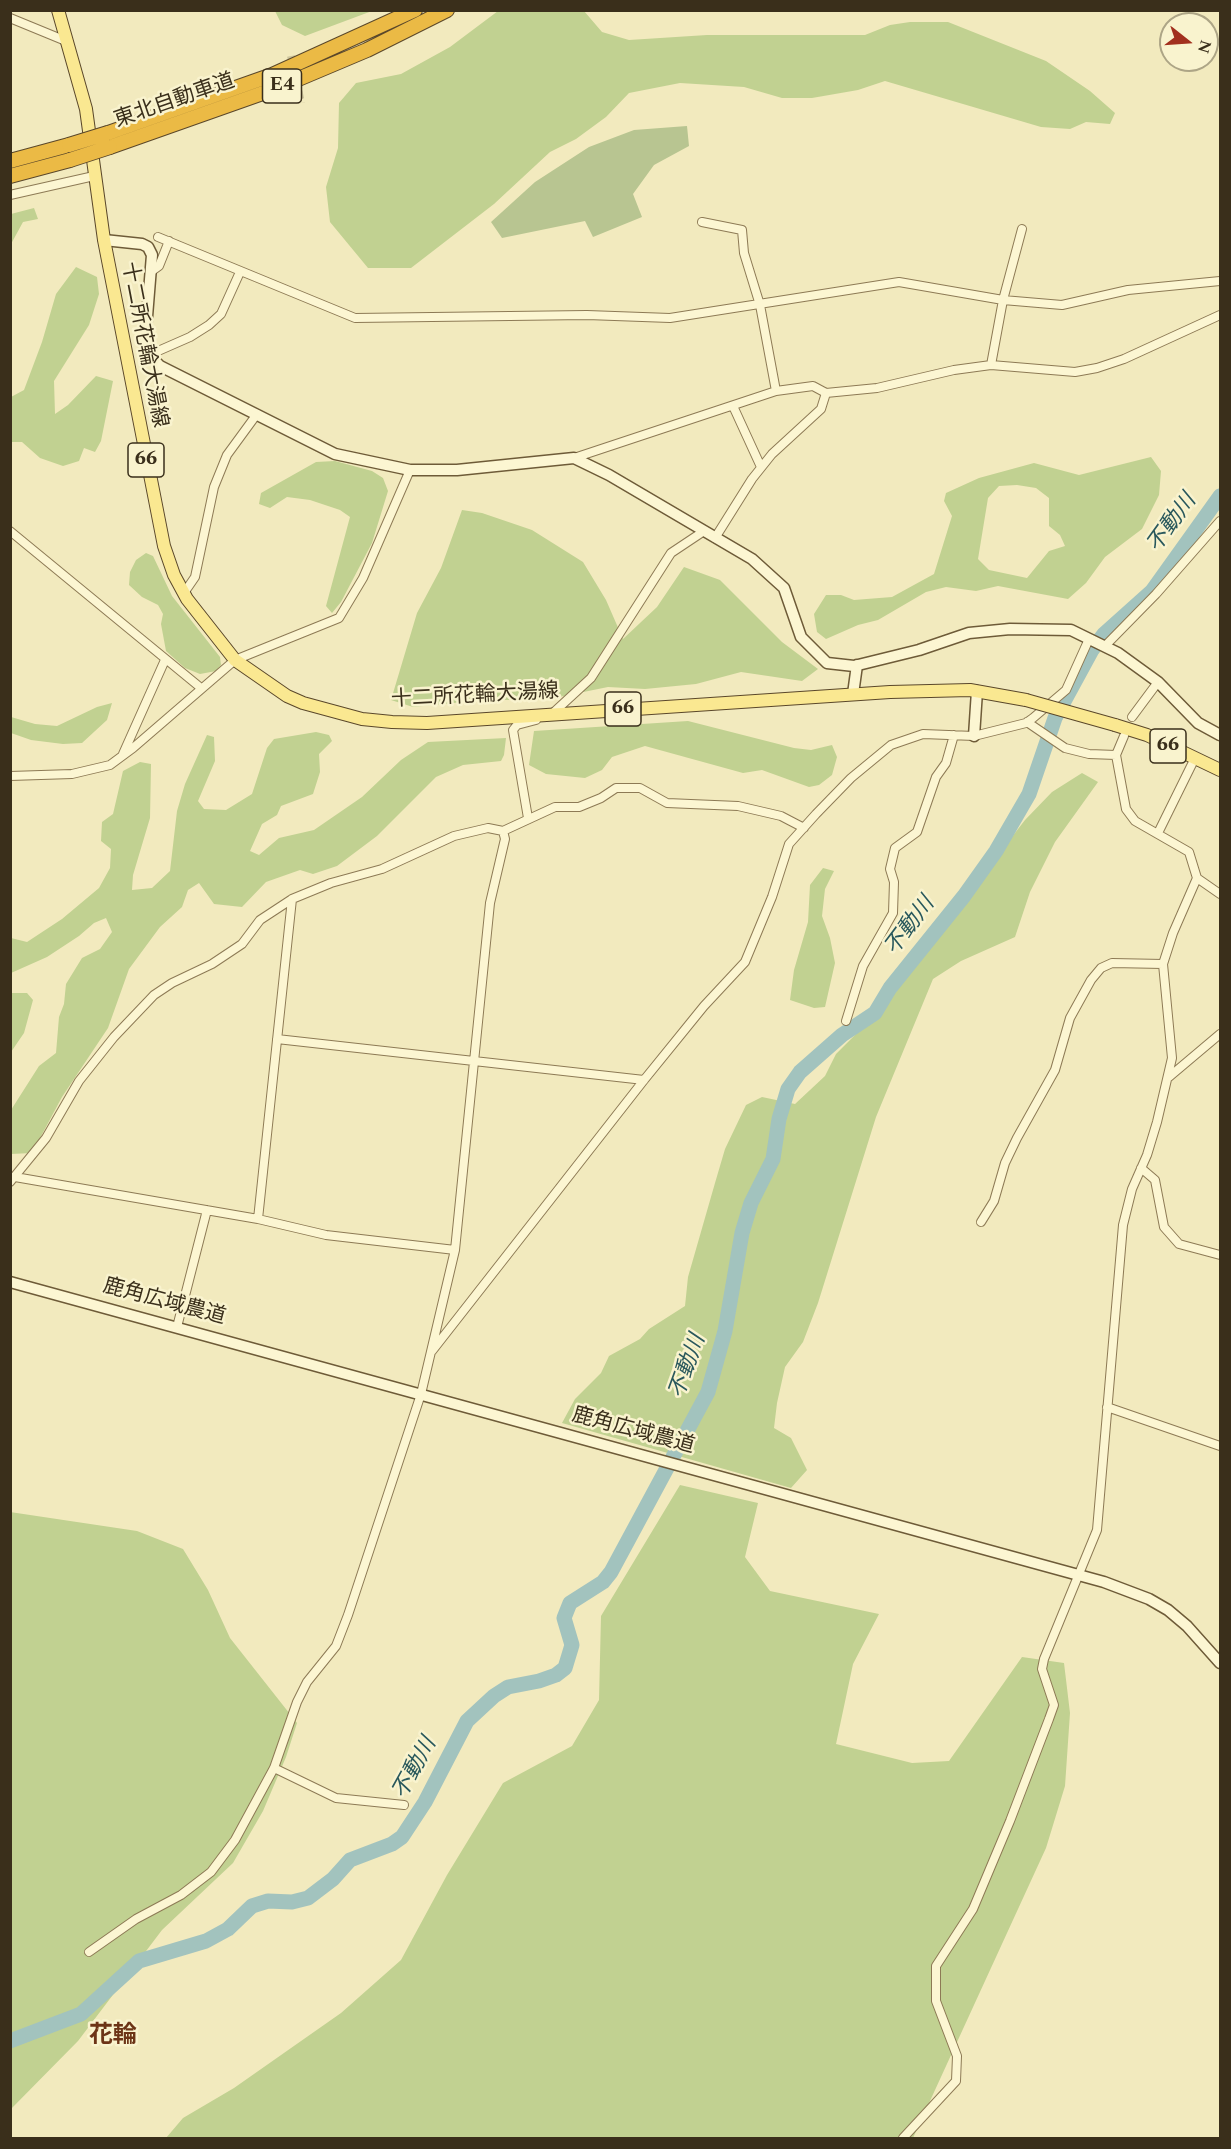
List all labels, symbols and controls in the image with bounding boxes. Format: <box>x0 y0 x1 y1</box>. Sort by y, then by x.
north arrow <box>1159 12 1219 72</box>
text: N <box>1191 37 1218 56</box>
road number: E4 <box>262 69 302 103</box>
street label: 東北自動車道 <box>111 70 239 134</box>
street label: 十二所花輪大湯線 <box>115 260 171 430</box>
road number: 66 <box>128 443 164 477</box>
water label: 不動川 <box>1143 490 1203 558</box>
street label: 十二所花輪大湯線 <box>390 680 560 714</box>
road number: 66 <box>605 692 641 726</box>
road number: 66 <box>1150 729 1186 763</box>
water label: 不動川 <box>881 893 941 961</box>
street label: 鹿角広域農道 <box>100 1275 228 1331</box>
water label: 不動川 <box>665 1331 713 1403</box>
street label: 鹿角広域農道 <box>569 1404 697 1460</box>
water label: 不動川 <box>388 1734 444 1804</box>
district label: 花輪 <box>89 2023 137 2051</box>

